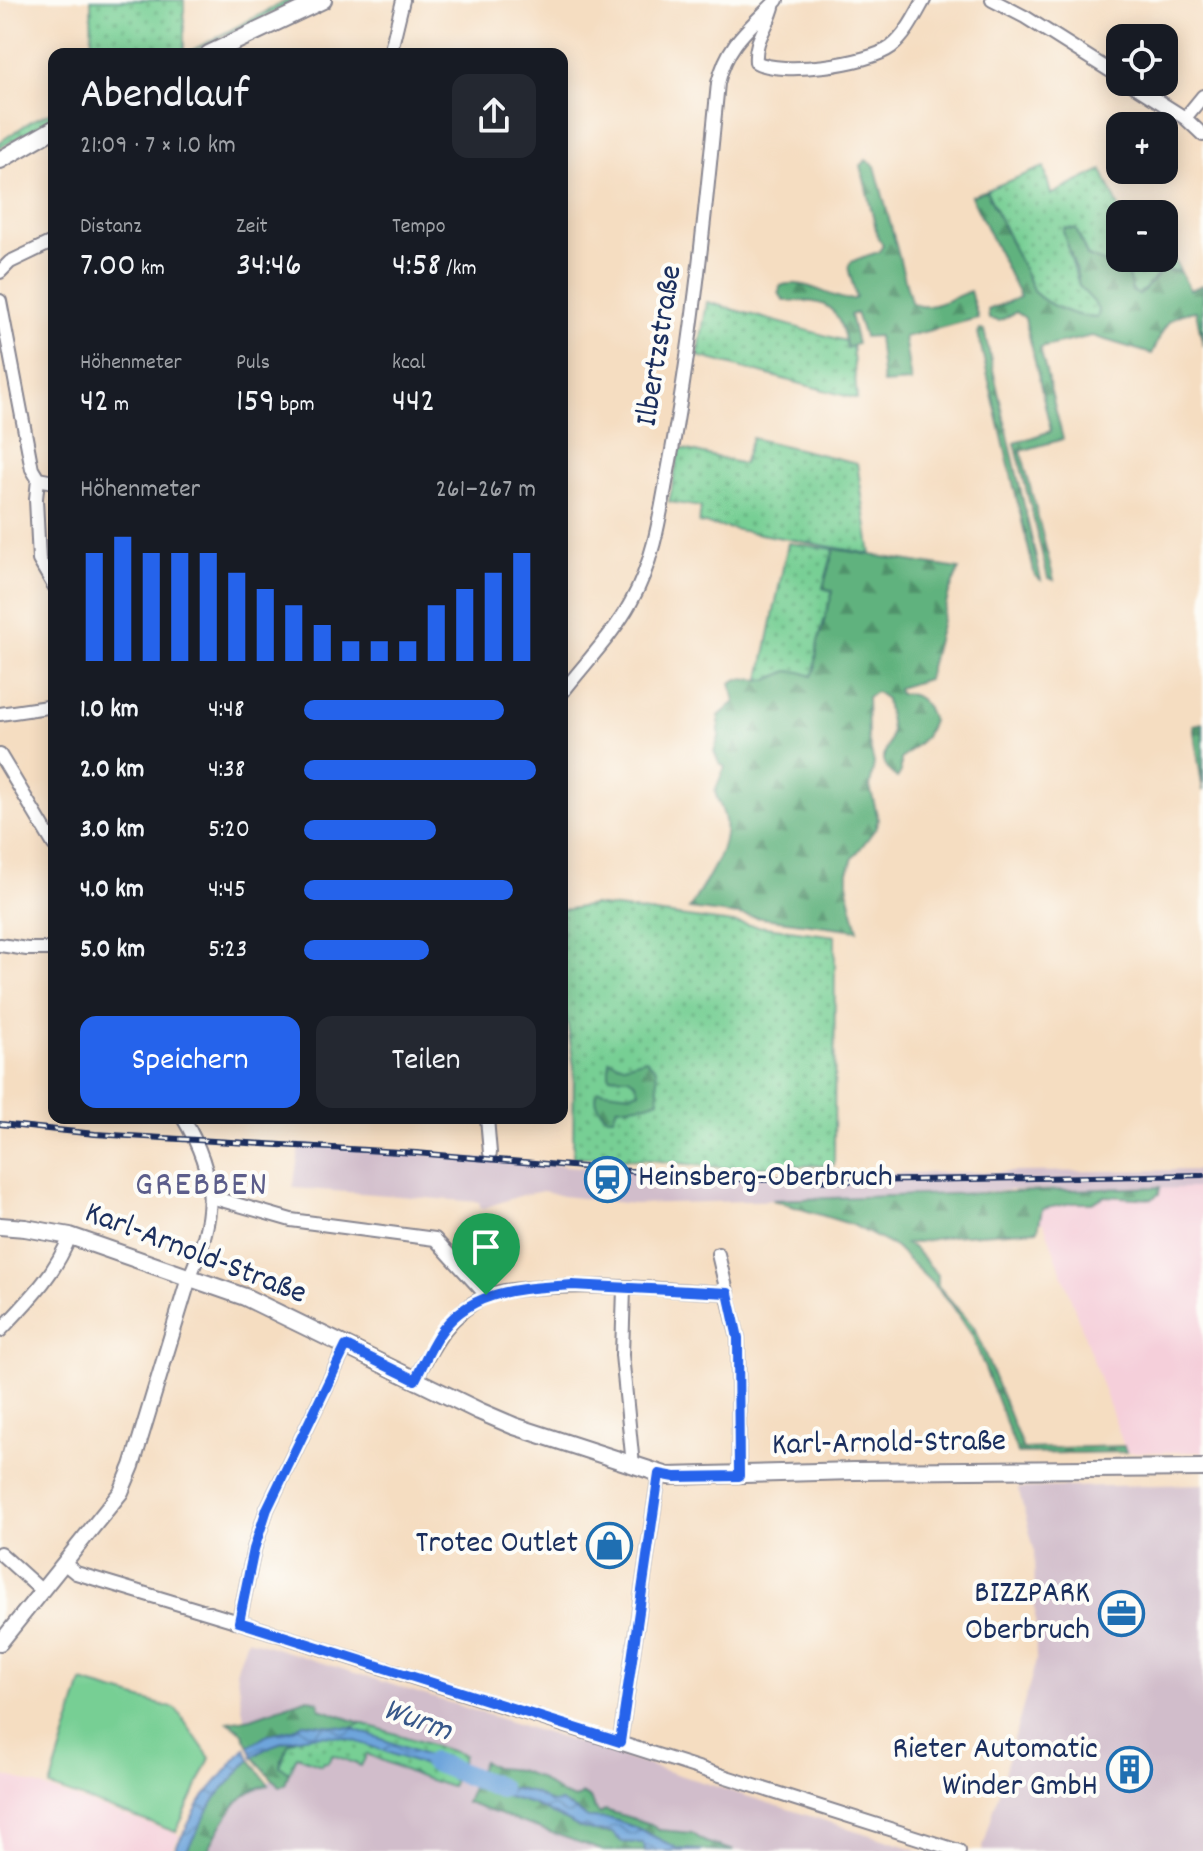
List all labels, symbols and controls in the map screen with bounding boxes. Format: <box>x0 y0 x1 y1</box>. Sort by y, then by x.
map controls <box>1106 24 1178 272</box>
button: locate <box>1106 24 1178 96</box>
text: Abendlauf <box>80 66 249 129</box>
button: share <box>452 74 536 158</box>
button: + <box>1106 112 1178 184</box>
text: 21:09 · 7 × 1.0 km <box>80 128 236 165</box>
button: − <box>1106 200 1178 272</box>
text: Distanz <box>80 212 142 243</box>
text: Zeit <box>236 212 268 243</box>
text: Tempo <box>392 212 446 243</box>
text: 7.00 <box>80 243 136 292</box>
text: 34:46 <box>236 243 302 292</box>
text: 4:58 <box>392 243 441 292</box>
text: km <box>136 254 165 285</box>
text: /km <box>441 254 477 285</box>
street label: Ilbertzstraße <box>626 262 696 430</box>
text: Höhenmeter <box>80 348 182 379</box>
text: Puls <box>236 348 270 379</box>
text: kcal <box>392 348 425 379</box>
text: 42 <box>80 379 109 428</box>
text: 159 <box>236 379 275 428</box>
text: 442 <box>392 379 435 428</box>
text: m <box>109 390 129 421</box>
text: bpm <box>275 390 315 421</box>
text: Höhenmeter <box>80 472 200 509</box>
text: 261–267 m <box>435 472 536 509</box>
text: 1.0 km <box>80 692 139 729</box>
text: 4:48 <box>208 692 244 729</box>
text: 2.0 km <box>80 752 144 789</box>
text: 4:38 <box>208 752 245 789</box>
text: 3.0 km <box>80 812 145 849</box>
text: 5:20 <box>208 812 250 849</box>
text: 4.0 km <box>80 872 144 909</box>
text: 4:45 <box>208 872 246 909</box>
text: 5.0 km <box>80 932 145 969</box>
text: 5:23 <box>208 932 247 969</box>
button: Speichern <box>80 1016 300 1108</box>
button: Teilen <box>316 1016 536 1108</box>
station icon: Heinsberg-Oberbruch <box>583 1155 631 1203</box>
place label: Heinsberg-Oberbruch <box>638 1156 893 1202</box>
district label: GREBBEN <box>135 1161 269 1213</box>
street label: Karl-Arnold-Straße <box>77 1192 313 1318</box>
pin <box>452 1213 520 1295</box>
icon: arrive <box>464 1225 508 1269</box>
street label: Karl-Arnold-Straße <box>771 1420 1007 1470</box>
shop icon: Trotec Outlet <box>585 1521 633 1569</box>
place label: Trotec Outlet <box>416 1522 578 1568</box>
place label: BIZZPARK Oberbruch <box>965 1572 1090 1655</box>
office icon: BIZZPARK Oberbruch <box>1097 1589 1145 1637</box>
water label: Wurm <box>376 1687 459 1757</box>
place label: Rieter Automatic Winder GmbH <box>893 1728 1098 1811</box>
building icon: Rieter Automatic Winder GmbH <box>1105 1745 1153 1793</box>

